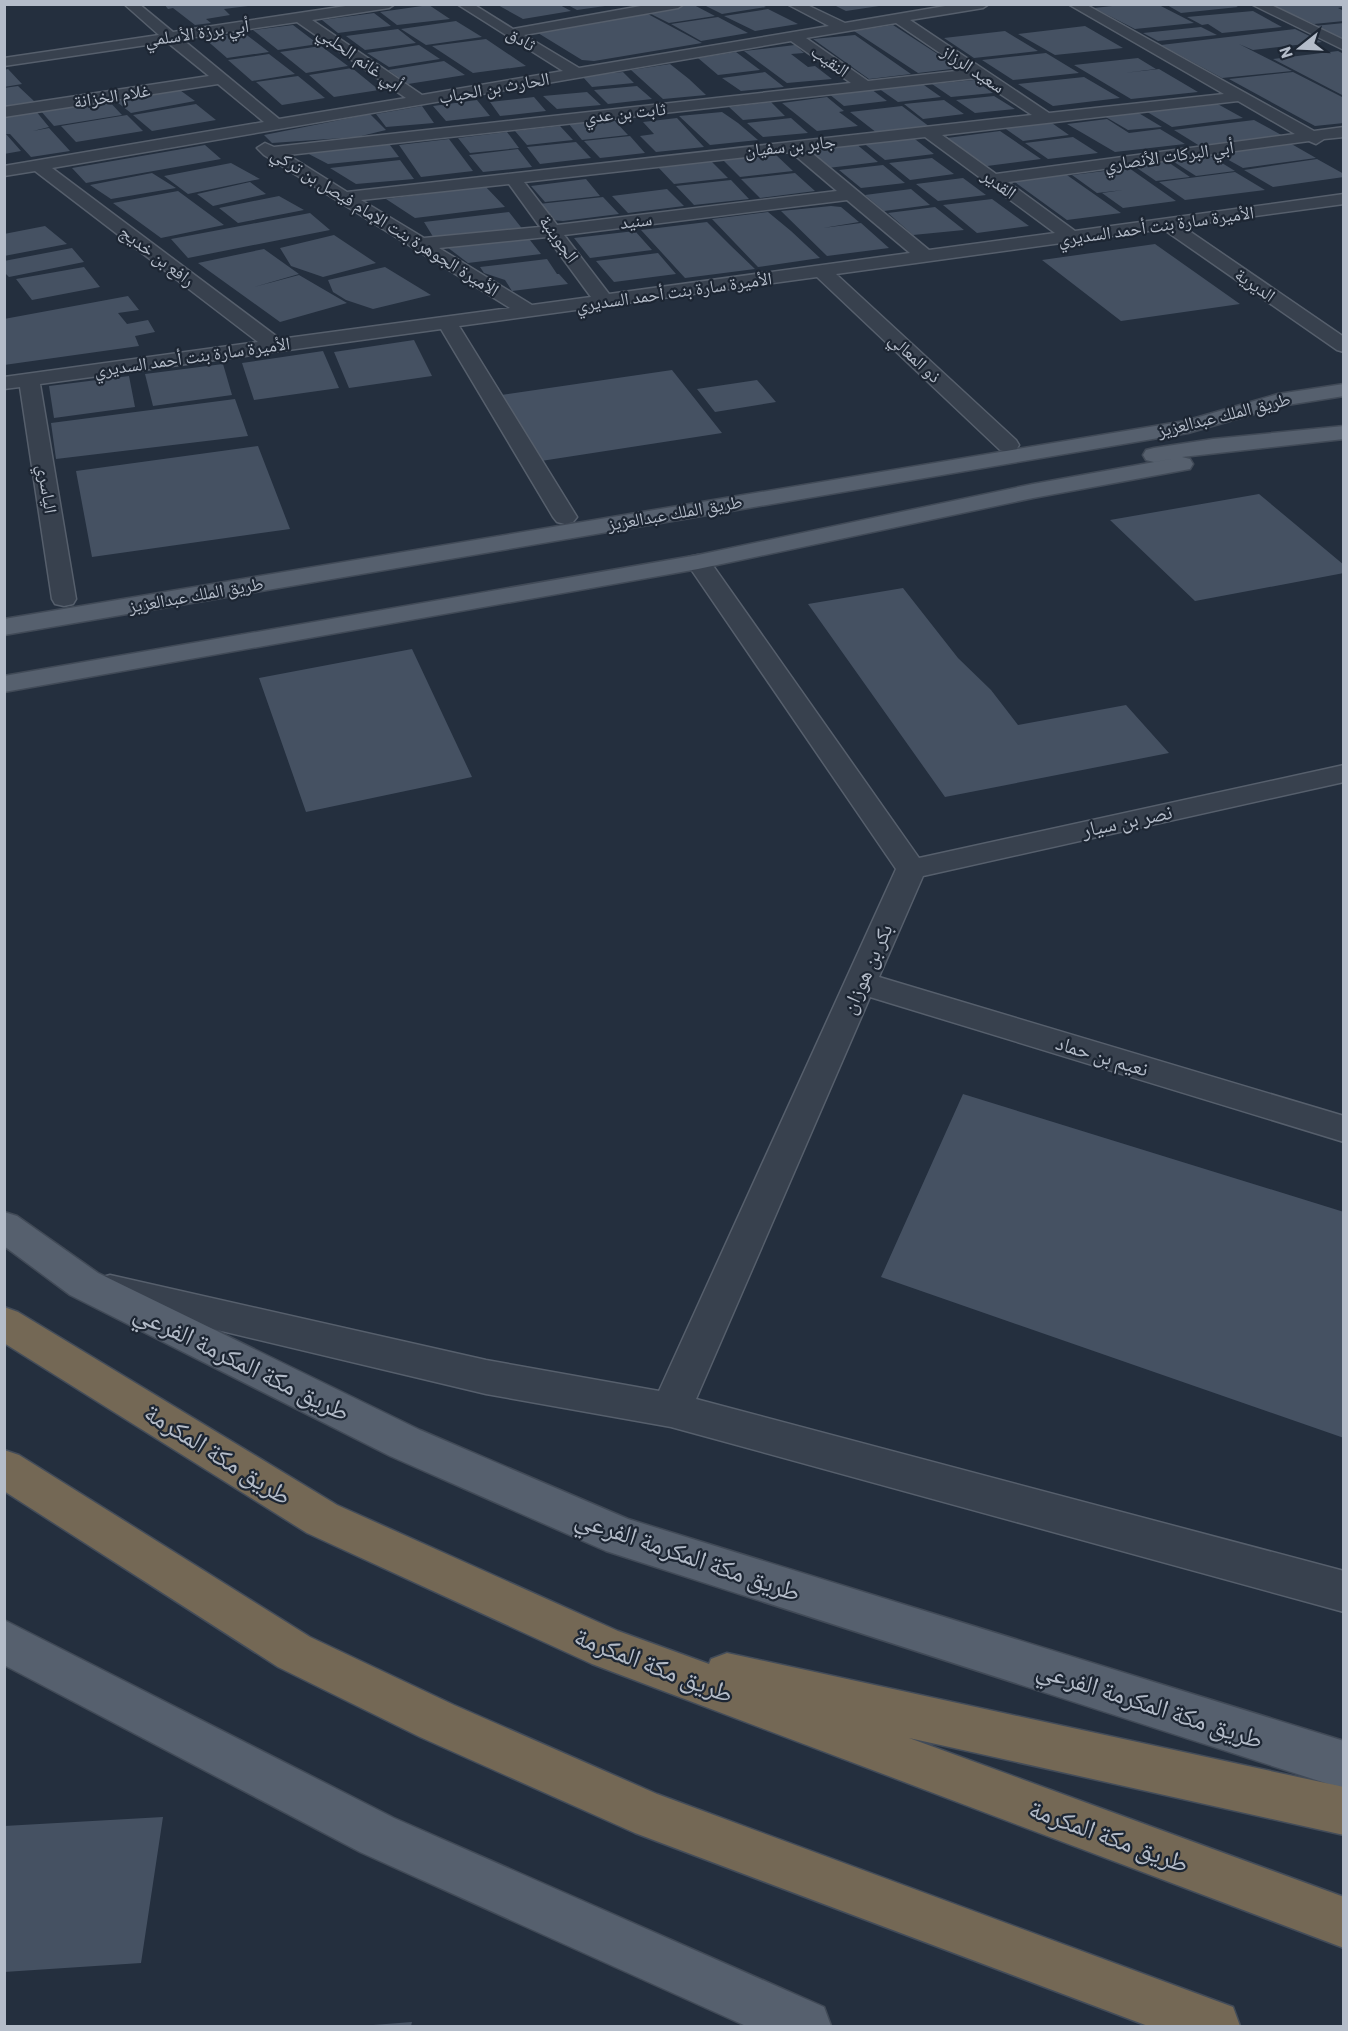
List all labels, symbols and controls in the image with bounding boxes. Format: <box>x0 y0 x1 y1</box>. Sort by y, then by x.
street label: أبي برزة الأسلمي <box>143 14 251 55</box>
north arrow <box>1270 18 1330 78</box>
street label: أبي غانم الحلبي <box>311 21 407 99</box>
street label: ثادق <box>503 21 540 56</box>
street label: النقيب <box>807 39 854 82</box>
street label: سعيد الرزاز <box>937 39 1009 98</box>
text: N <box>1275 45 1296 61</box>
street label: الحارث بن الحباب <box>437 66 551 109</box>
street label: غلام الخزانة <box>72 78 152 114</box>
street label: ثابت بن عدي <box>583 97 667 132</box>
street label: جابر بن سفيان <box>743 129 837 162</box>
street label: أبي البركات الأنصاري <box>1103 135 1236 180</box>
street label: الأميرة الجوهرة بنت الإمام فيصل بن تركي <box>265 142 503 304</box>
street label: القدير <box>977 163 1021 203</box>
street label: الأميرة سارة بنت أحمد السديري <box>1056 200 1256 254</box>
street label: سنيد <box>619 207 653 233</box>
street label: الجوينبة <box>535 210 584 267</box>
street label: رافع بن خديج <box>115 220 199 292</box>
street label: الديرية <box>1231 262 1280 306</box>
street label: الأميرة سارة بنت أحمد السديري <box>574 266 774 320</box>
street label: ذو المعالي <box>882 328 946 390</box>
street label: الأميرة سارة بنت أحمد السديري <box>92 331 292 385</box>
street label: طريق الملك عبدالعزيز <box>1154 387 1293 442</box>
street label: الياسري <box>29 463 63 516</box>
street label: طريق الملك عبدالعزيز <box>605 489 744 536</box>
street label: طريق الملك عبدالعزيز <box>126 571 265 618</box>
street label: نصر بن سيار <box>1078 798 1175 843</box>
street label: بكر بن هوزان <box>835 919 898 1018</box>
street label: نعيم بن حماد <box>1052 1029 1152 1083</box>
street label: طريق مكة المكرمة الفرعي <box>127 1295 356 1432</box>
street label: طريق مكة المكرمة <box>138 1395 298 1512</box>
street label: طريق مكة المكرمة الفرعي <box>570 1500 805 1613</box>
street label: طريق مكة المكرمة <box>570 1619 738 1710</box>
street label: طريق مكة المكرمة الفرعي <box>1031 1651 1268 1760</box>
street label: طريق مكة المكرمة <box>1025 1791 1194 1880</box>

